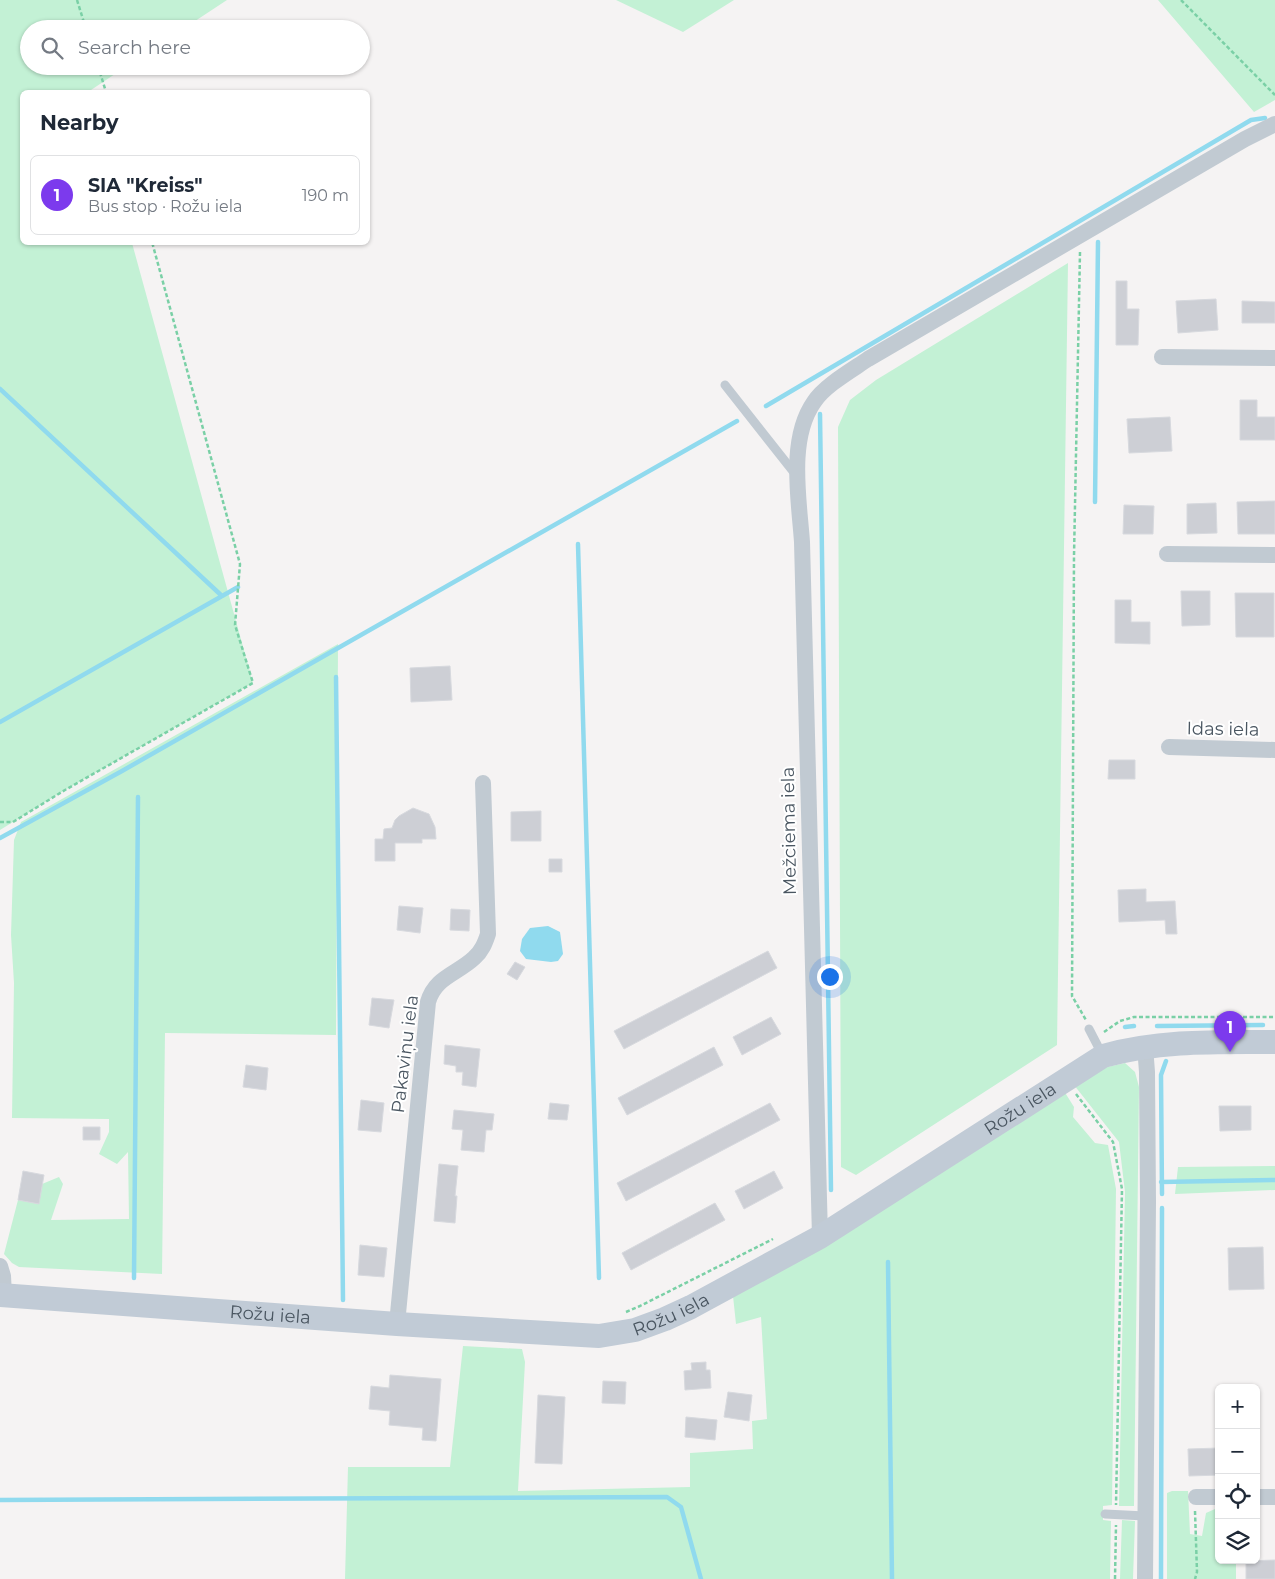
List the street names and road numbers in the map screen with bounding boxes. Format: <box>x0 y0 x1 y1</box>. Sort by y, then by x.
street label: Idas iela <box>1186 717 1260 741</box>
street label: Mežciema iela <box>777 767 801 895</box>
street label: Pakaviņu iela <box>387 994 424 1115</box>
street label: Rožu iela <box>980 1078 1060 1140</box>
street label: Rožu iela <box>630 1288 713 1341</box>
street label: Rožu iela <box>229 1301 312 1329</box>

